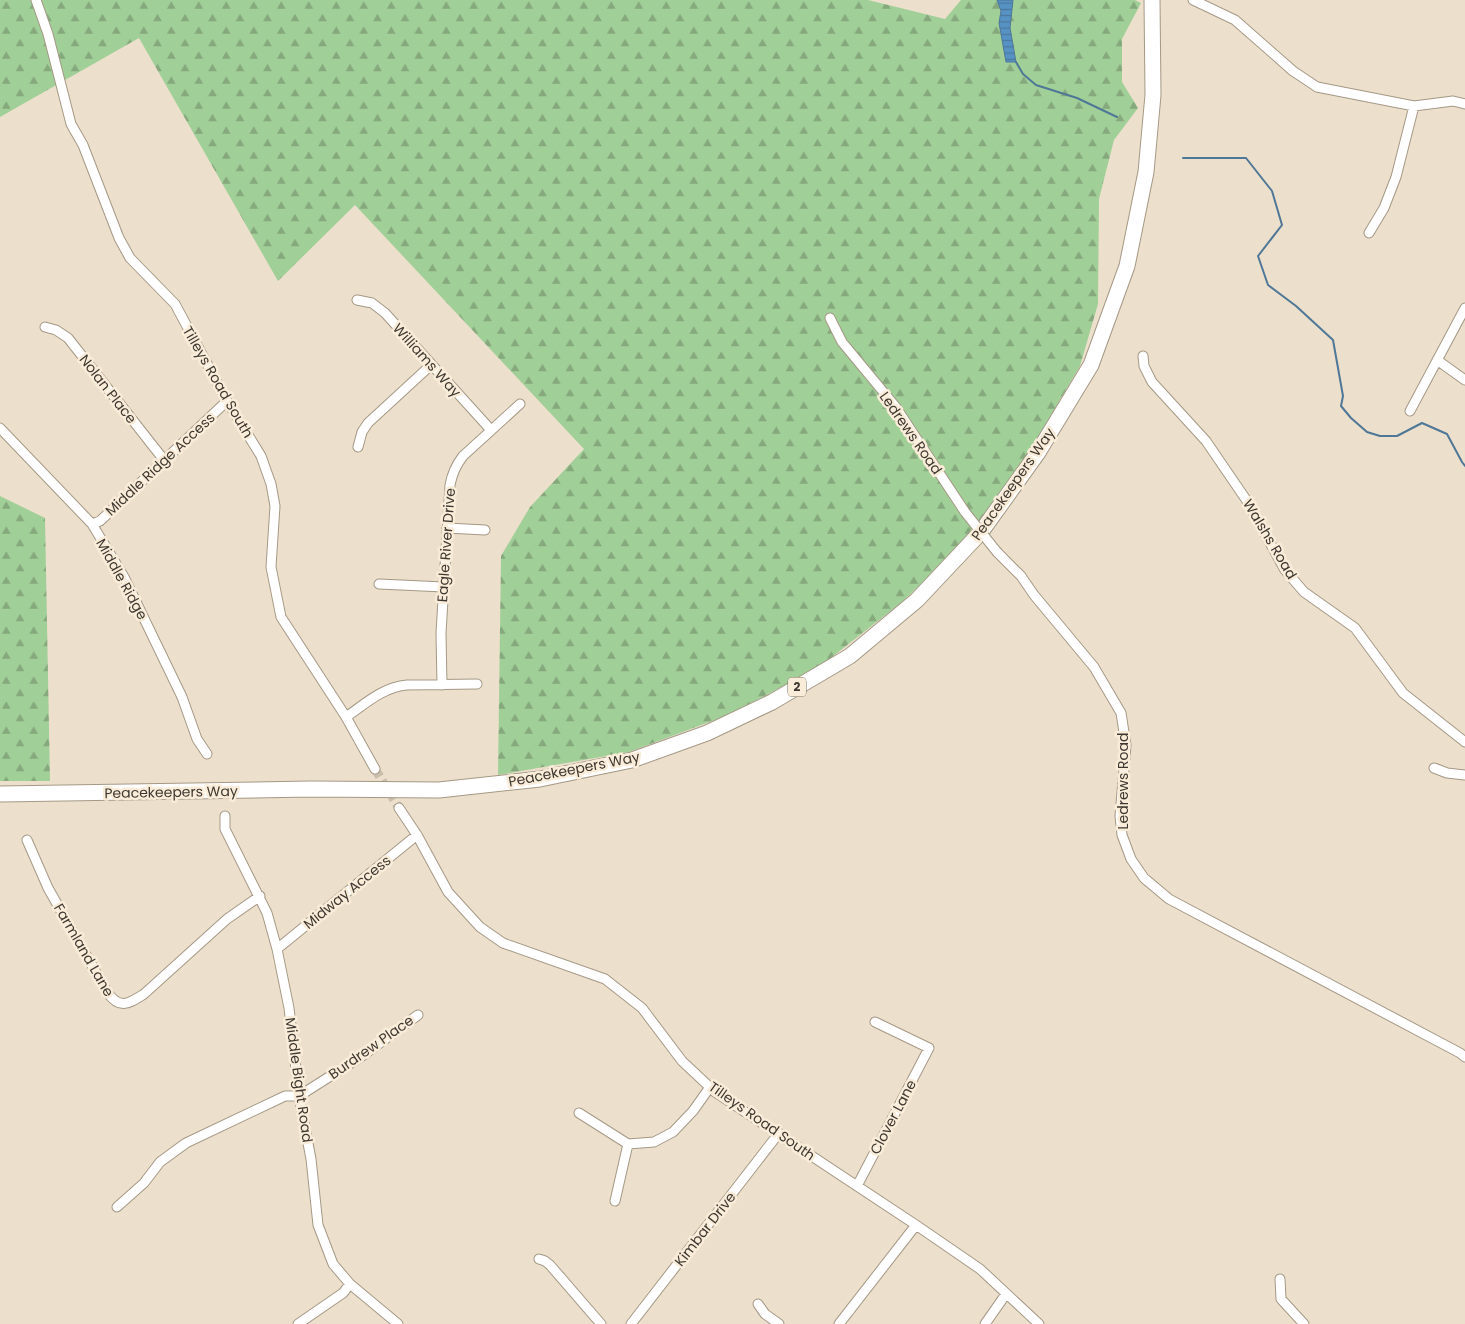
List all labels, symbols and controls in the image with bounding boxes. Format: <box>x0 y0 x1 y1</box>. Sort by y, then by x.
street label: Williams Way <box>388 319 466 401</box>
street label: Tilleys Road South <box>178 323 258 441</box>
street label: Nolan Place <box>75 350 142 428</box>
street label: Ledrews Road <box>875 388 947 478</box>
street label: Middle Ridge Access <box>101 408 219 520</box>
street label: Peacekeepers Way <box>967 424 1060 544</box>
street label: Eagle River Drive <box>432 487 460 603</box>
street label: Walshs Road <box>1238 495 1302 583</box>
street label: Middle Ridge <box>91 535 153 623</box>
road number: 2 <box>788 678 806 696</box>
street label: Ledrews Road <box>1113 732 1133 830</box>
street label: Peacekeepers Way <box>507 746 642 792</box>
street label: Peacekeepers Way <box>104 781 238 803</box>
street label: Midway Access <box>299 850 395 934</box>
street label: Farmland Lane <box>49 900 119 1000</box>
street label: Burdrew Place <box>324 1010 418 1084</box>
street label: Middle Bight Road <box>280 1016 318 1144</box>
street label: Clover Lane <box>865 1076 921 1158</box>
street label: Tilleys Road South <box>705 1077 819 1165</box>
street label: Kimbar Drive <box>670 1187 741 1270</box>

